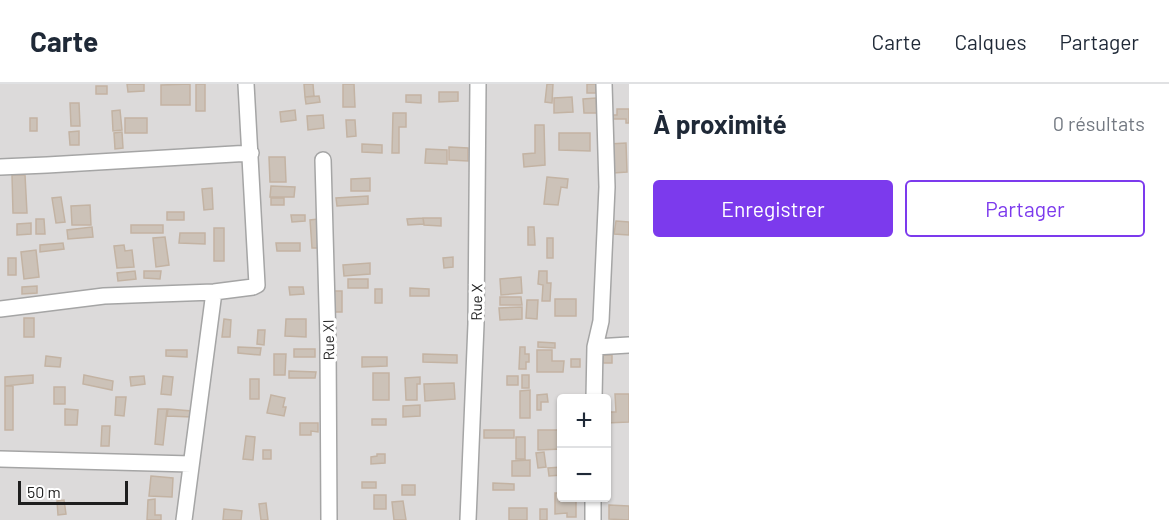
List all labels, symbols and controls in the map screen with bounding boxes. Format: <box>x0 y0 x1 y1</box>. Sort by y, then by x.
text: Carte <box>30 24 98 58</box>
text: Carte <box>872 29 921 54</box>
text: Calques <box>954 29 1027 54</box>
text: Partager <box>1060 29 1139 54</box>
text: À proximité <box>653 108 787 139</box>
text: 0 résultats <box>1053 111 1145 135</box>
button: Enregistrer <box>653 180 893 237</box>
button: Partager <box>905 180 1145 237</box>
street label: Rue X <box>467 283 485 321</box>
street label: Rue XI <box>319 319 337 361</box>
map controls <box>557 394 611 502</box>
button: + <box>557 394 611 448</box>
button: − <box>557 448 611 502</box>
scale bar <box>18 478 128 506</box>
text: 50 m <box>27 482 61 501</box>

